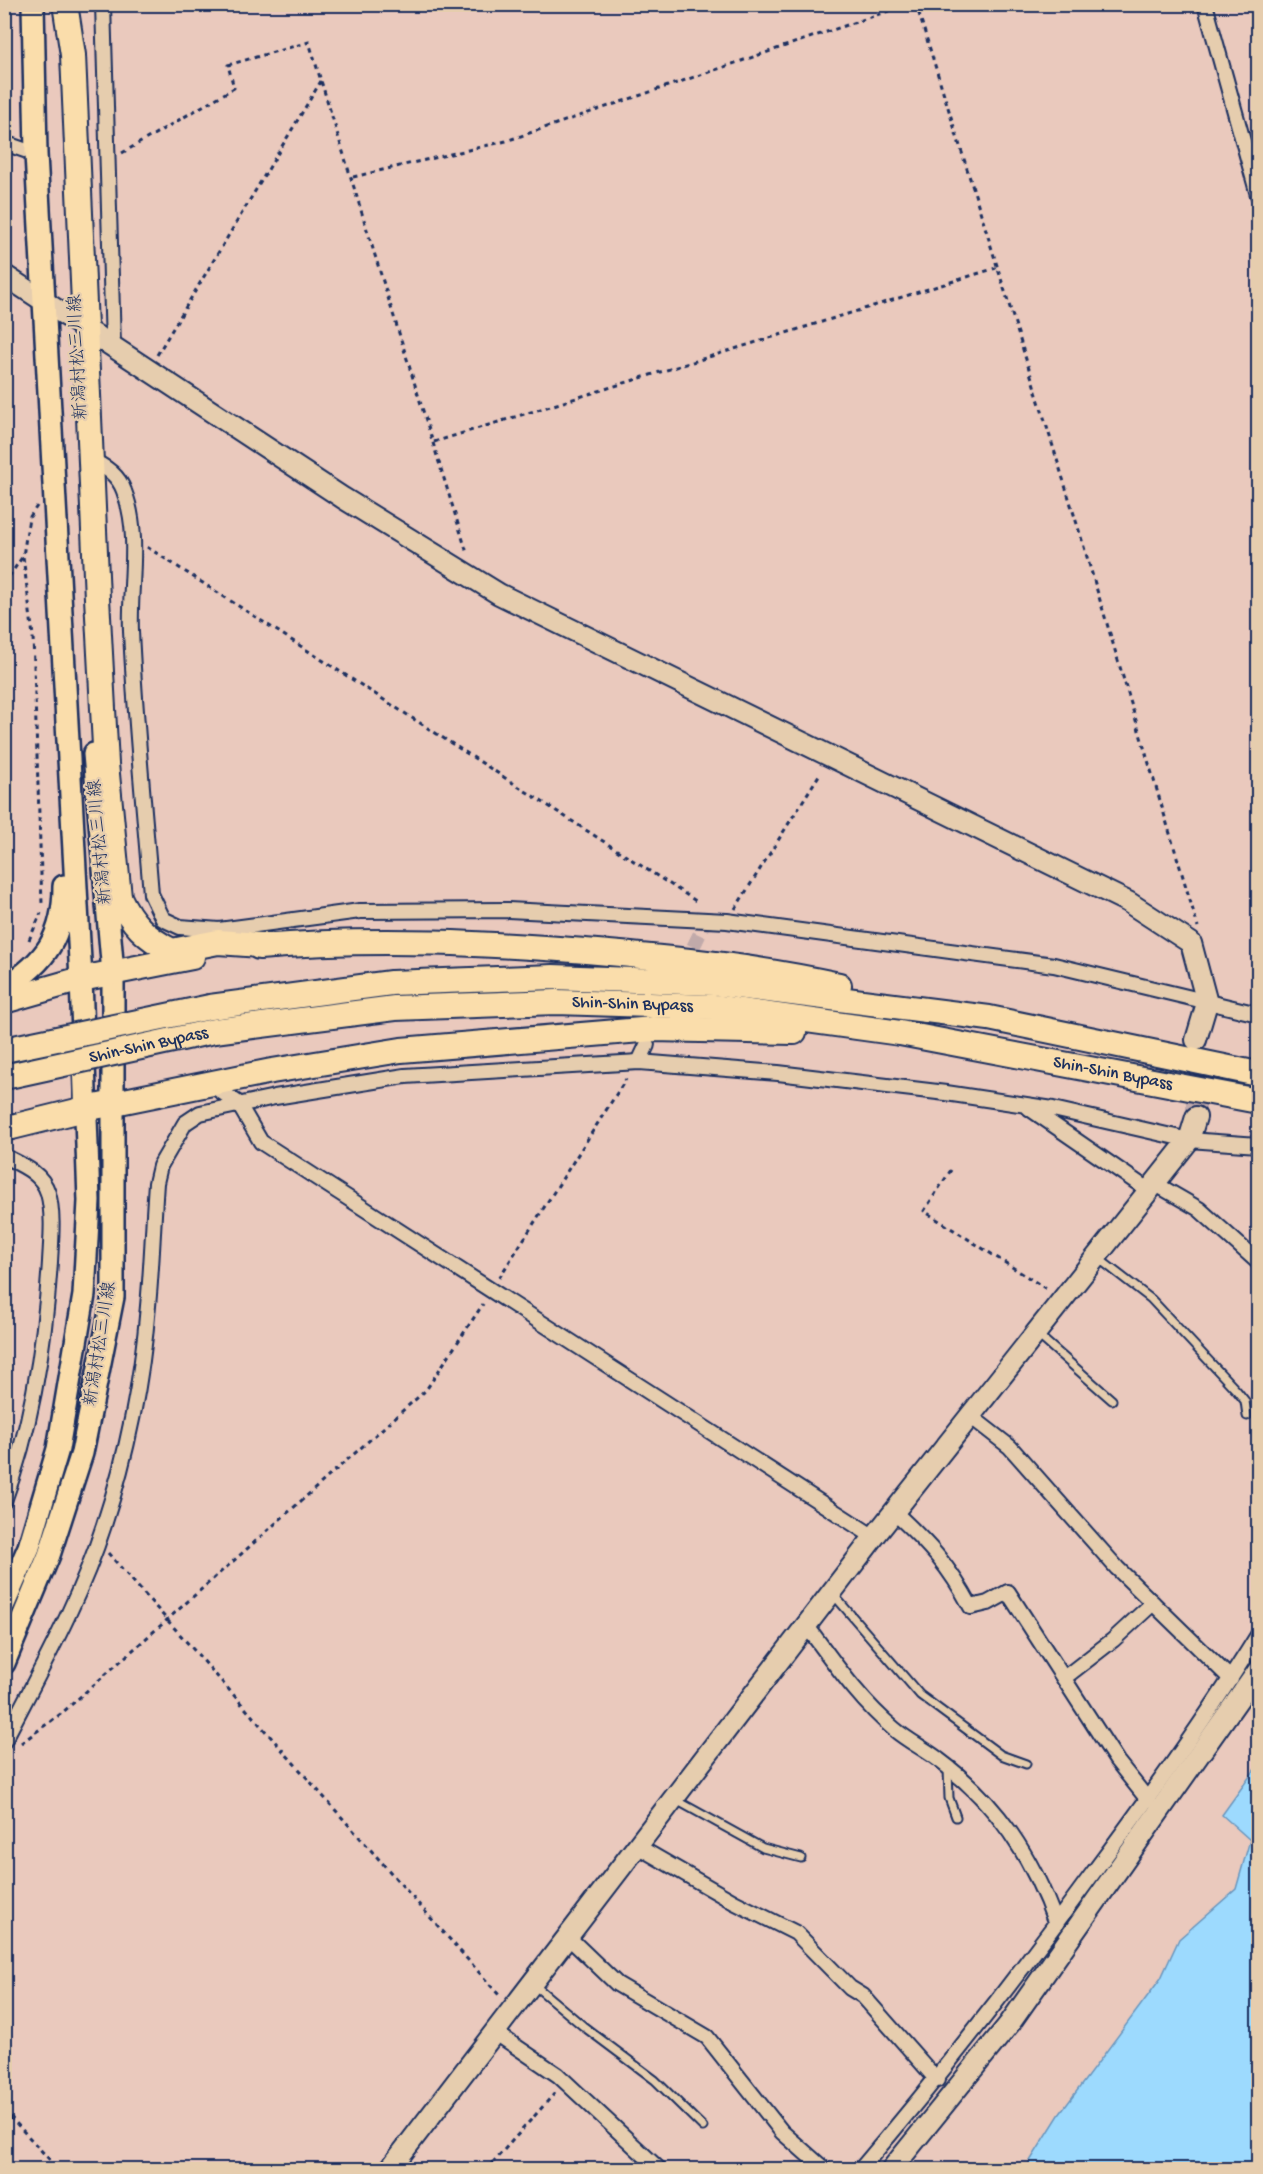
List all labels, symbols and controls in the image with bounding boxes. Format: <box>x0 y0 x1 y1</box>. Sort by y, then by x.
street label: 新潟村松三川線 <box>64 294 93 421</box>
street label: 新潟村松三川線 <box>84 778 117 906</box>
street label: Shin-Shin Bypass <box>572 992 695 1017</box>
street label: Shin-Shin Bypass <box>87 1022 211 1069</box>
street label: Shin-Shin Bypass <box>1051 1052 1176 1095</box>
street label: 新潟村松三川線 <box>80 1280 121 1408</box>

